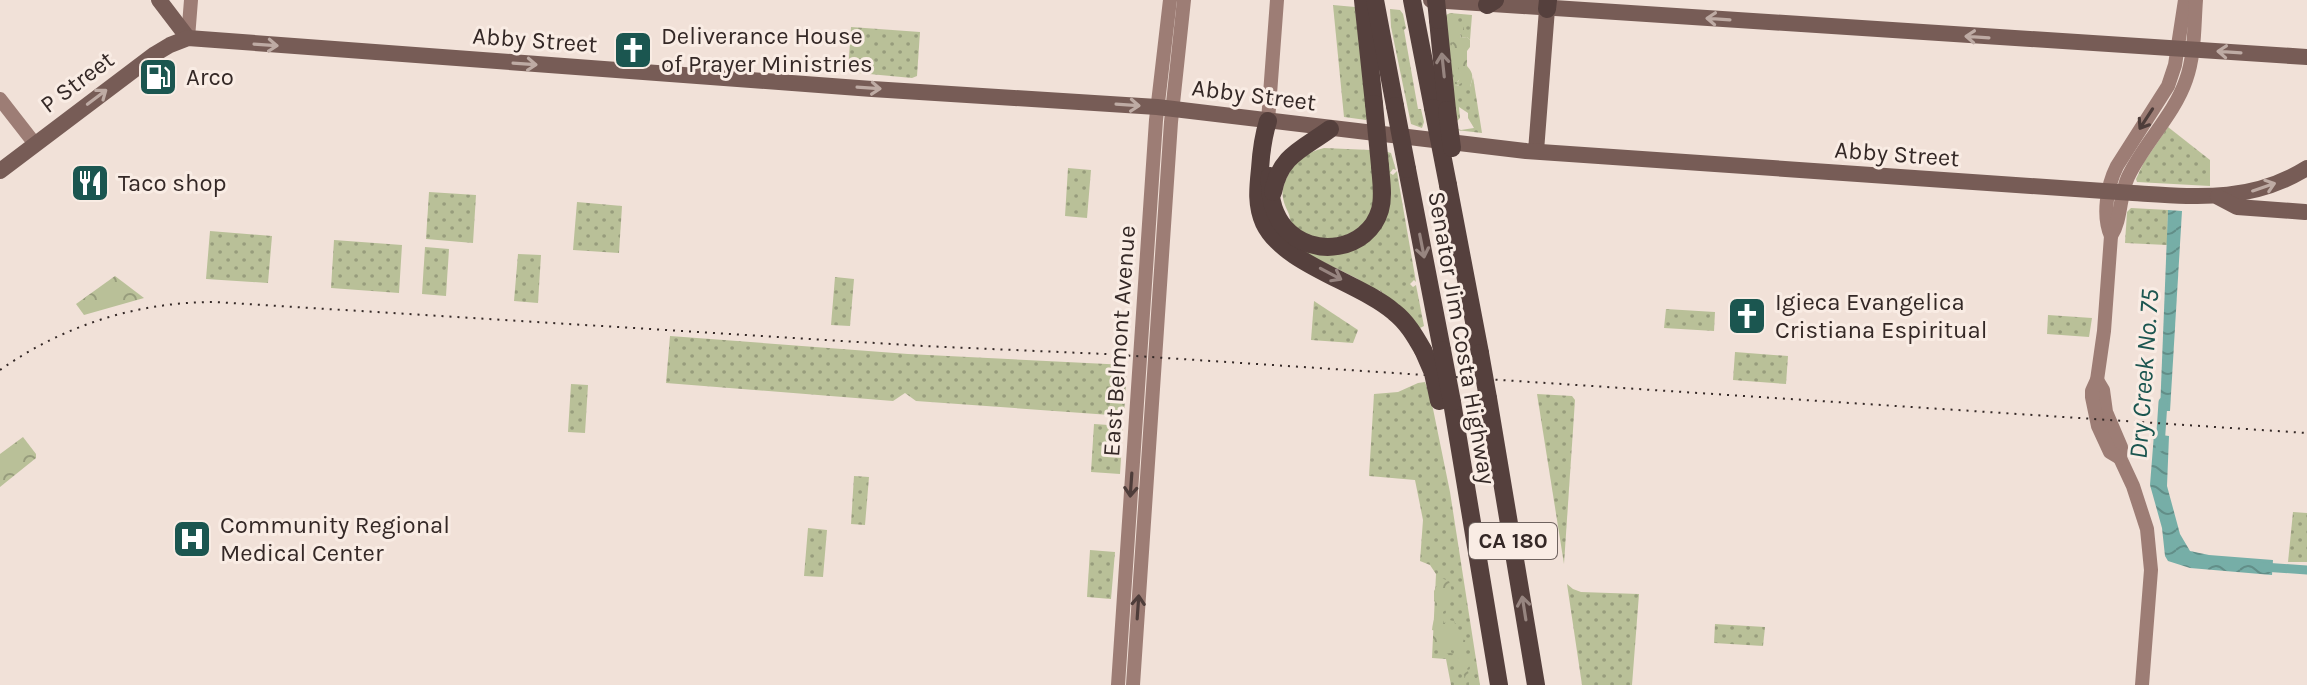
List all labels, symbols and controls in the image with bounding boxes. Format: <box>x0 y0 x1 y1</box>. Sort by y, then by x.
one-way arrow <box>1705 11 1732 26</box>
street label: Abby Street <box>472 22 598 58</box>
place label: Deliverance House of Prayer Ministries <box>661 22 873 78</box>
church icon: Deliverance House of Prayer Ministries <box>612 29 654 71</box>
one-way arrow <box>1964 29 1991 44</box>
one-way arrow <box>252 38 279 53</box>
one-way arrow <box>2216 44 2243 59</box>
street label: P Street <box>35 45 119 119</box>
one-way arrow <box>1435 52 1450 79</box>
fuel station icon: Arco <box>137 56 179 98</box>
one-way arrow <box>511 56 538 71</box>
place label: Arco <box>186 63 234 91</box>
street label: Abby Street <box>1190 73 1318 117</box>
one-way arrow <box>855 81 881 96</box>
one-way arrow <box>86 89 107 106</box>
one-way arrow <box>1114 98 1141 113</box>
one-way arrow <box>2138 108 2155 130</box>
street label: Abby Street <box>1834 136 1960 172</box>
restaurant icon: Taco shop <box>69 162 111 204</box>
place label: Taco shop <box>118 169 227 197</box>
one-way arrow <box>2251 179 2276 194</box>
street label: Senator Jim Costa Highway <box>1422 189 1502 487</box>
street label: East Belmont Avenue <box>1097 224 1141 458</box>
one-way arrow <box>1415 232 1430 258</box>
one-way arrow <box>1319 267 1343 283</box>
place label: Igieca Evangelica Cristiana Espiritual <box>1775 288 1988 344</box>
water label: Dry Creek No. 75 <box>2123 288 2165 460</box>
church icon: Igieca Evangelica Cristiana Espiritual <box>1726 295 1768 337</box>
one-way arrow <box>1123 471 1138 498</box>
place label: Community Regional Medical Center <box>220 511 450 567</box>
hospital icon: Community Regional Medical Center <box>171 518 213 560</box>
road number: CA 180 <box>1469 523 1557 559</box>
one-way arrow <box>1131 594 1146 621</box>
one-way arrow <box>1516 596 1531 621</box>

